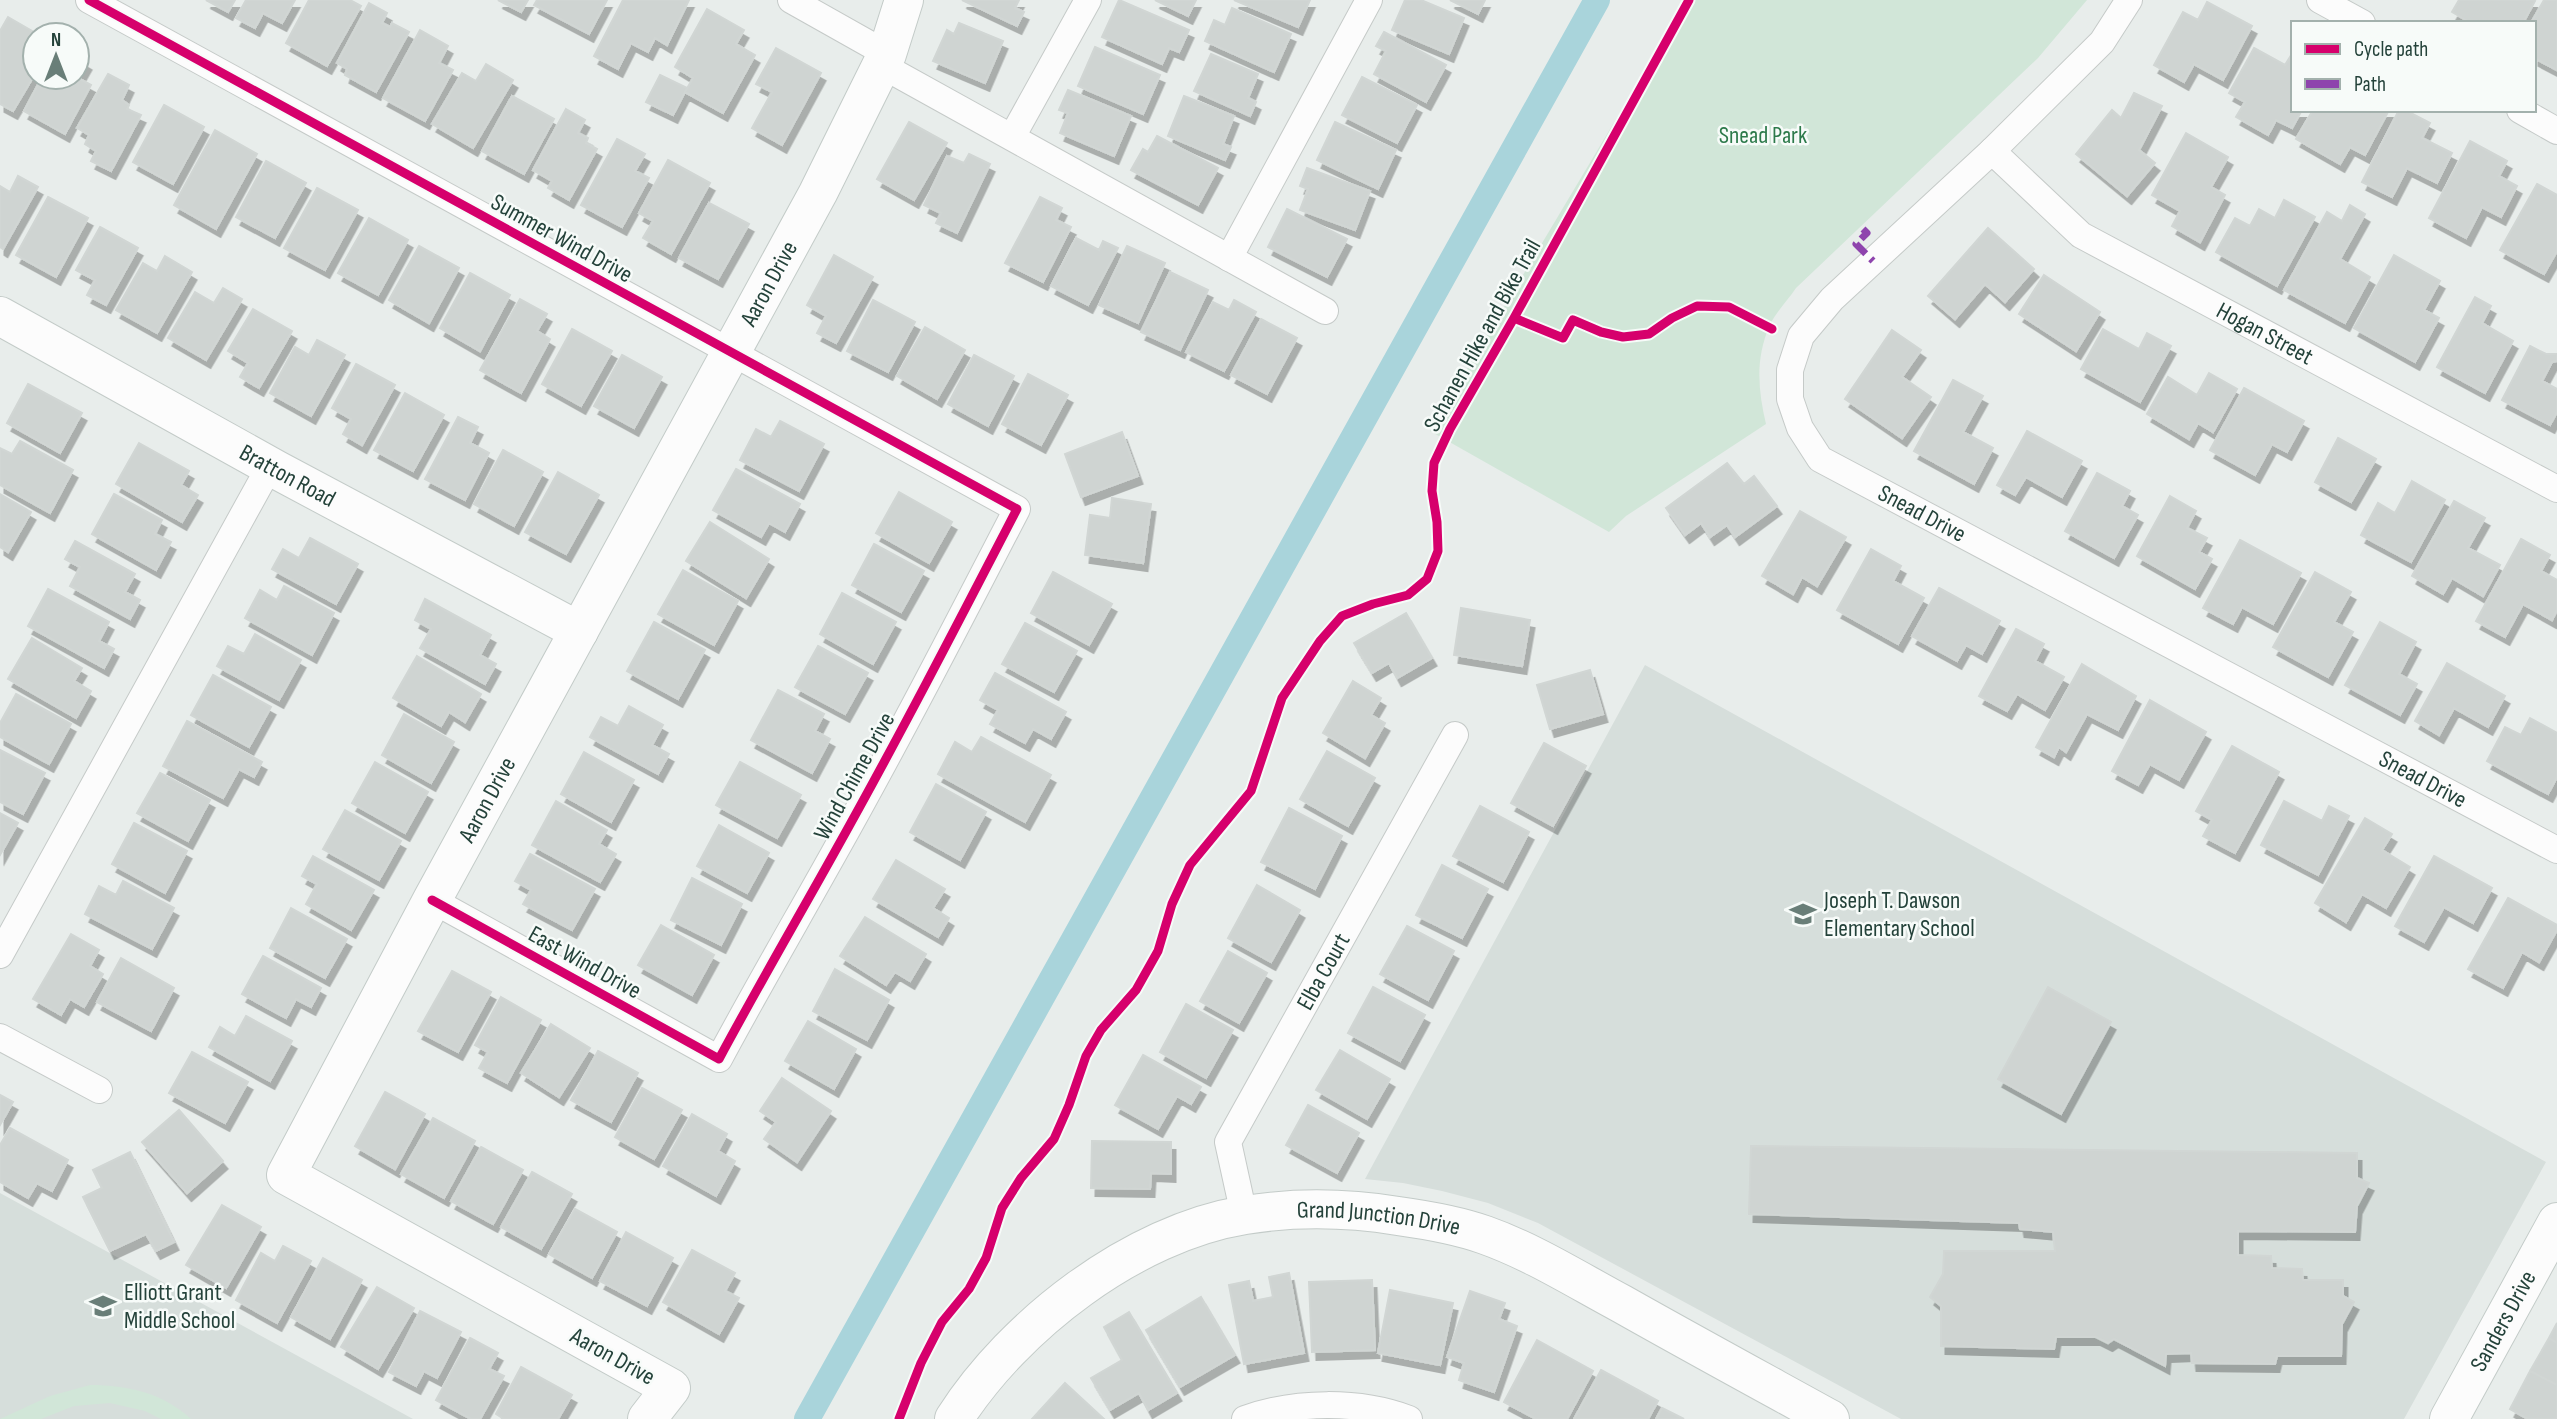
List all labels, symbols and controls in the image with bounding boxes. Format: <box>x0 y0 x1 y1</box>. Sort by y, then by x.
north arrow <box>21 21 91 91</box>
legend <box>2291 21 2536 112</box>
text: N <box>51 29 61 52</box>
text: Cycle path <box>2354 37 2428 62</box>
text: Path <box>2354 72 2386 97</box>
park label: Snead Park <box>1719 121 1807 150</box>
street label: Summer Wind Drive <box>486 188 638 289</box>
street label: Schanen Hike and Bike Trail <box>1417 234 1547 437</box>
street label: Aaron Drive <box>734 236 804 332</box>
street label: Hogan Street <box>2211 296 2318 371</box>
street label: Bratton Road <box>234 438 341 514</box>
street label: Snead Drive <box>1873 479 1971 549</box>
street label: Wind Chime Drive <box>807 707 901 845</box>
street label: Snead Drive <box>2374 744 2472 815</box>
street label: Aaron Drive <box>452 752 522 848</box>
place label: Joseph T. Dawson Elementary School <box>1823 886 1975 943</box>
school or university icon: Joseph T. Dawson Elementary School <box>1788 899 1818 929</box>
street label: East Wind Drive <box>523 920 646 1005</box>
street label: Elba Court <box>1291 928 1357 1015</box>
street label: Grand Junction Drive <box>1296 1195 1463 1242</box>
street label: Sanders Drive <box>2464 1266 2543 1376</box>
place label: Elliott Grant Middle School <box>124 1278 235 1335</box>
school or university icon: Elliott Grant Middle School <box>88 1291 118 1321</box>
street label: Aaron Drive <box>564 1321 660 1392</box>

